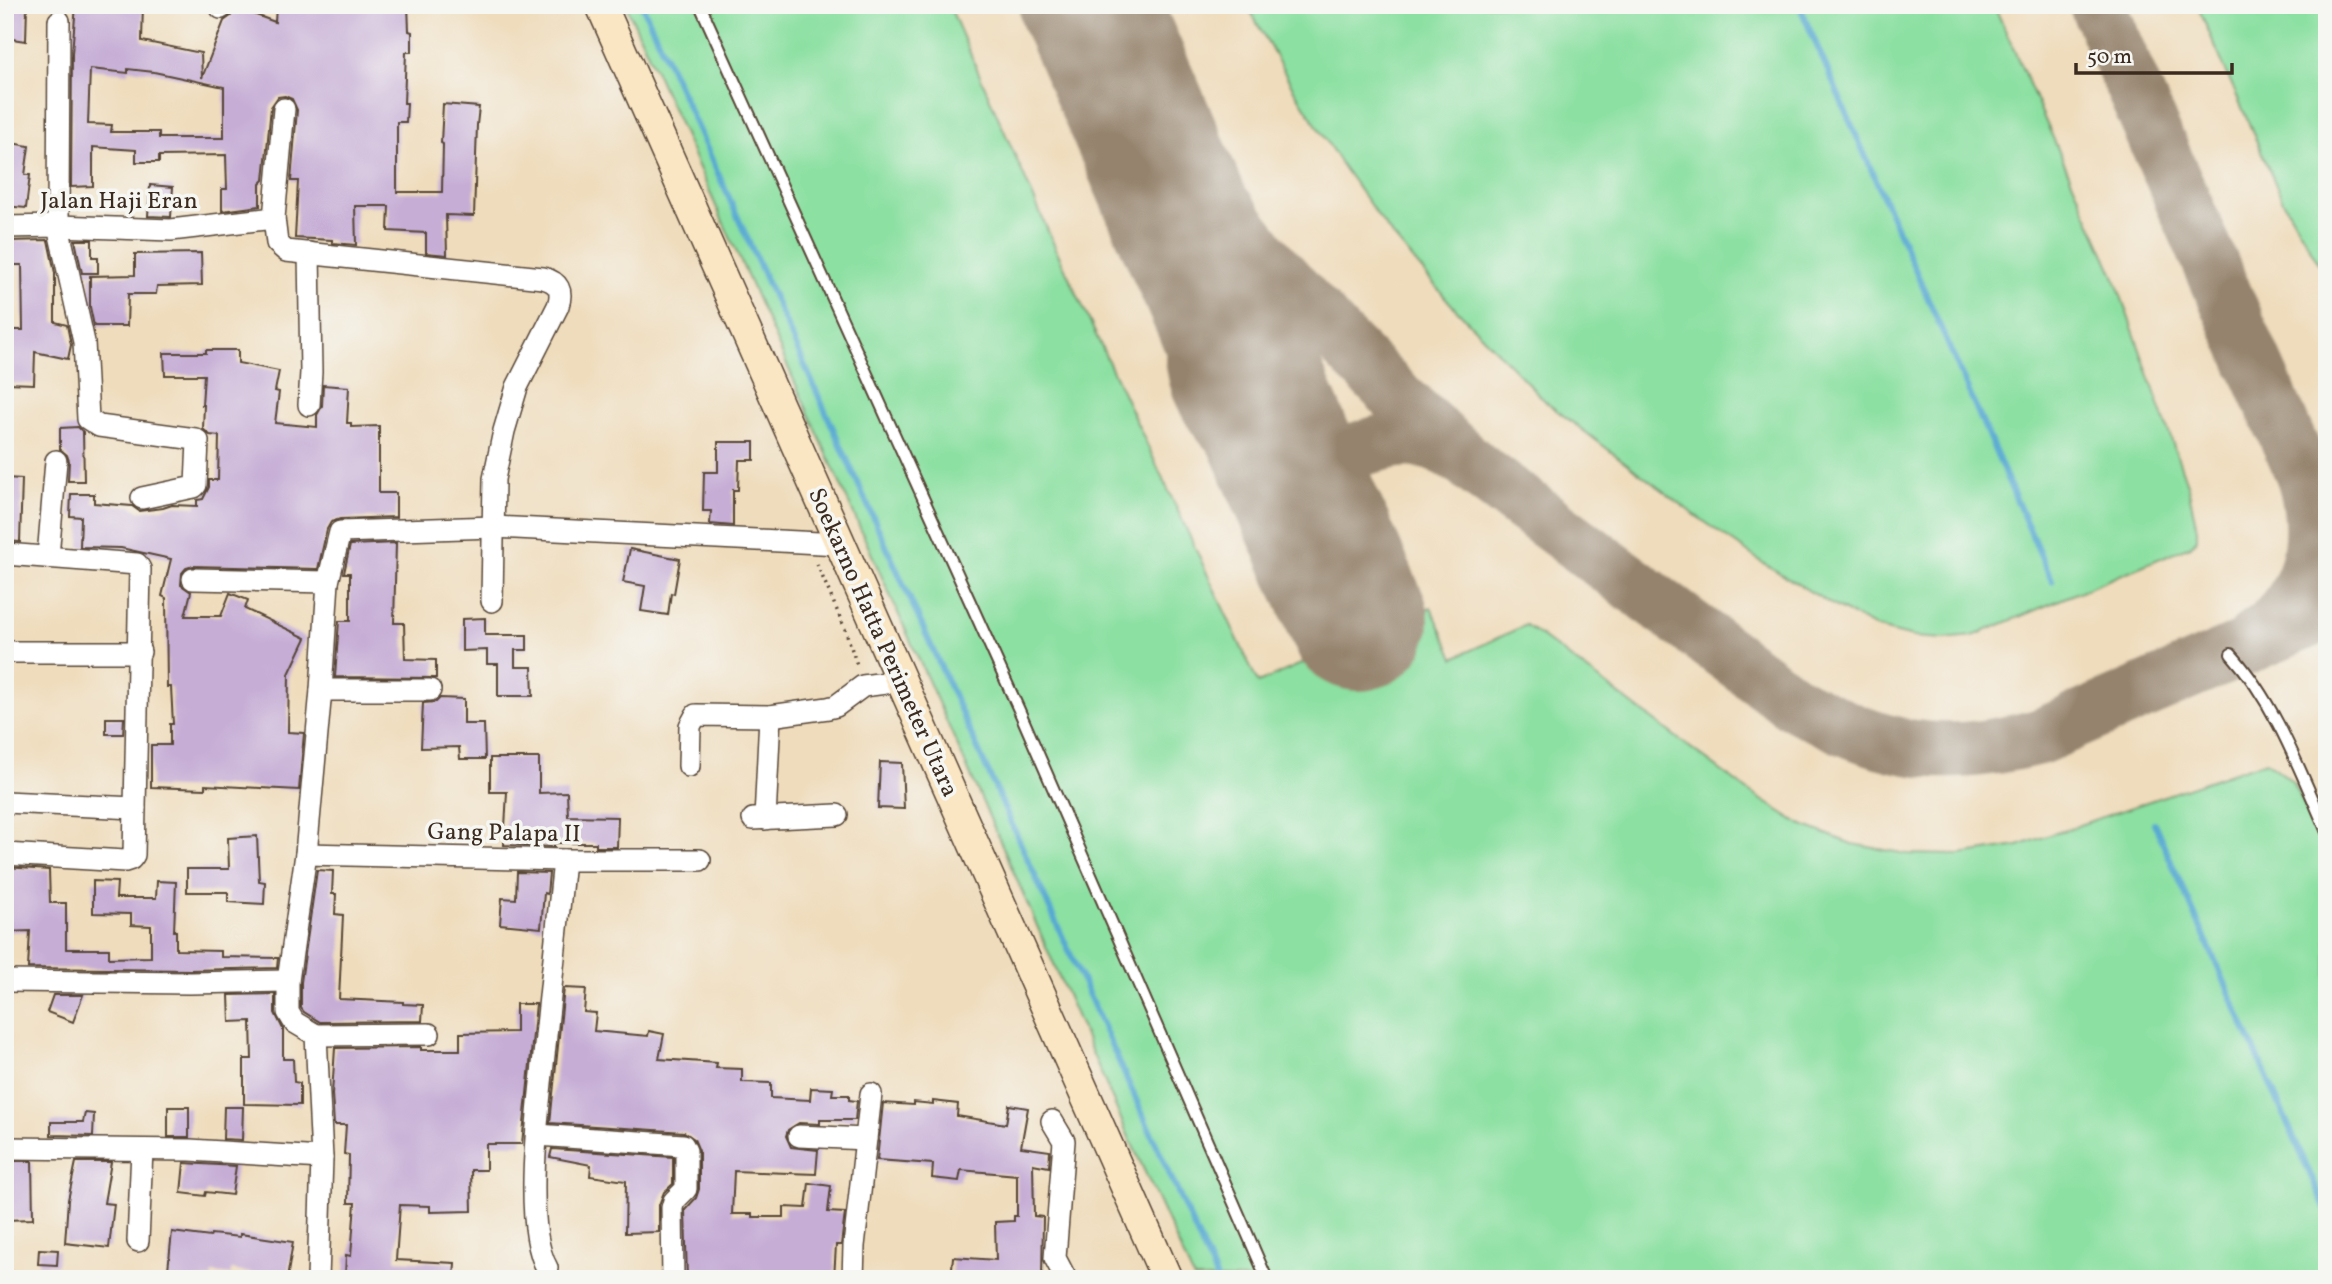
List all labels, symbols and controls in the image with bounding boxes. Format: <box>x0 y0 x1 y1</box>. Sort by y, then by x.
scale bar <box>2076 32 2232 76</box>
text: 50 m <box>2087 43 2132 72</box>
street label: Jalan Haji Eran <box>40 185 198 219</box>
street label: Soekarno Hatta Perimeter Utara <box>798 483 966 803</box>
street label: Gang Palapa II <box>427 816 581 852</box>

